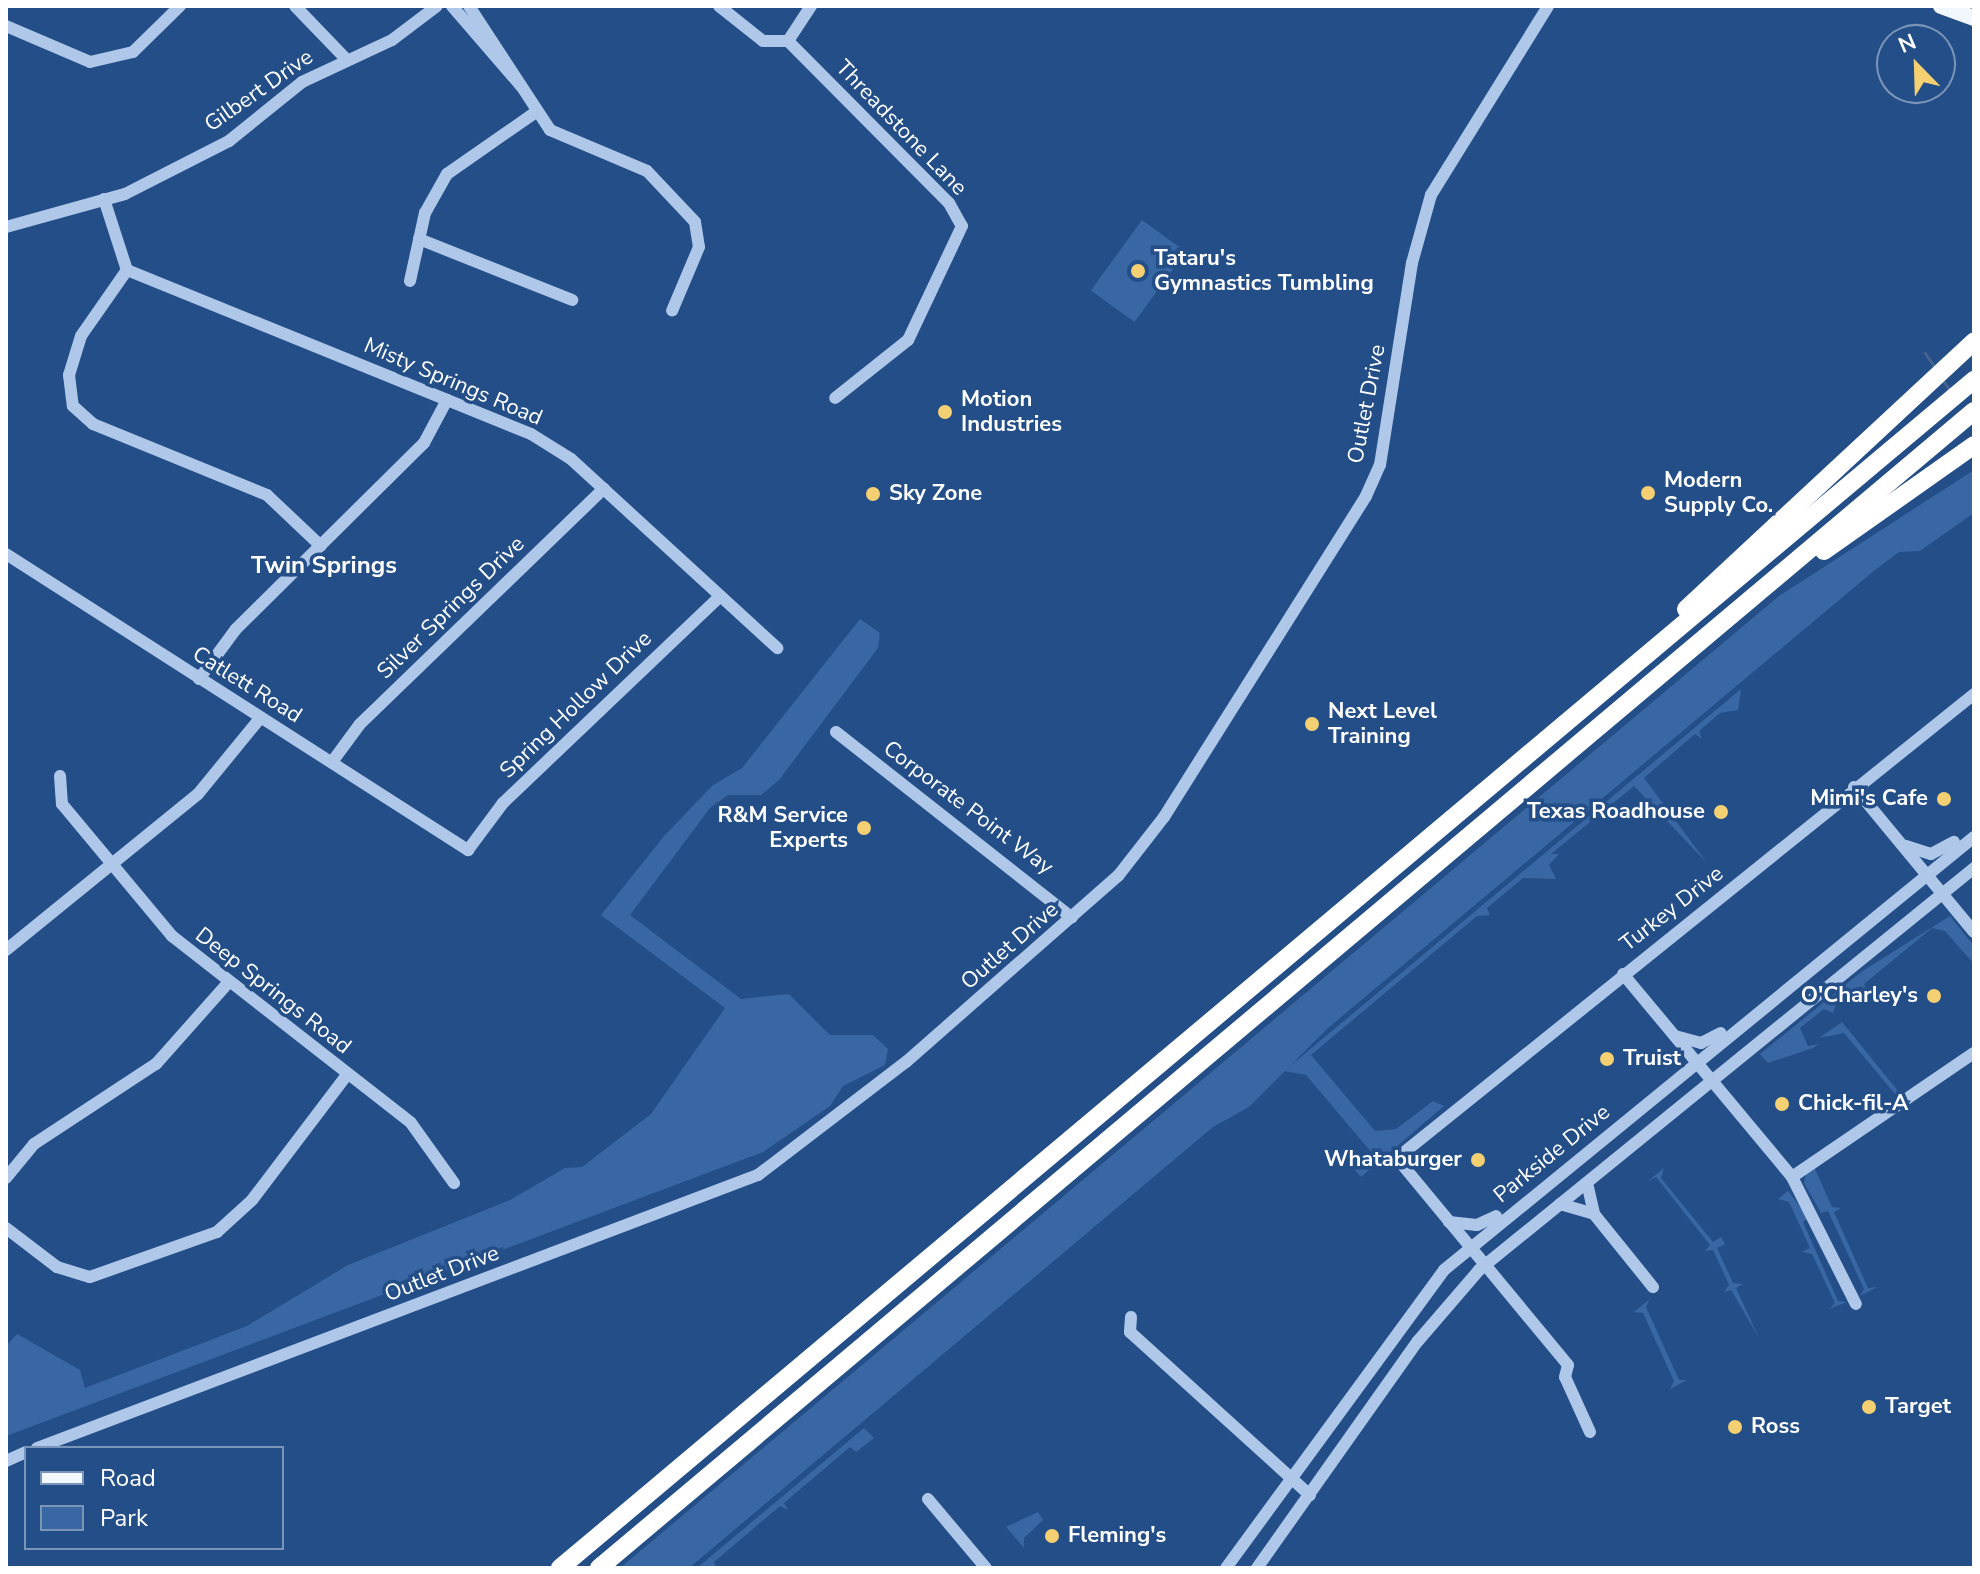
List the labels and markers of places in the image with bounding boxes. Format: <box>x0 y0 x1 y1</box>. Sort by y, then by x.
place label: Tataru's Gymnastics Tumbling <box>1154 245 1374 296</box>
marker: Tataru's Gymnastics Tumbling <box>1129 262 1147 280</box>
place label: Motion Industries <box>961 386 1062 438</box>
marker: Motion Industries <box>936 403 954 421</box>
place label: Modern Supply Co. <box>1664 467 1773 518</box>
place label: Sky Zone <box>889 481 982 507</box>
marker: Modern Supply Co. <box>1639 484 1657 502</box>
marker: Sky Zone <box>864 485 882 503</box>
place label: Next Level Training <box>1328 698 1437 750</box>
marker: Next Level Training <box>1303 715 1321 733</box>
place label: Mimi's Cafe <box>1810 786 1928 812</box>
marker: Mimi's Cafe <box>1935 790 1953 808</box>
place label: Texas Roadhouse <box>1527 799 1705 825</box>
place label: R&M Service Experts <box>718 802 848 854</box>
marker: Texas Roadhouse <box>1712 803 1730 821</box>
marker: R&M Service Experts <box>855 819 873 837</box>
place label: O'Charley's <box>1801 983 1918 1009</box>
marker: O'Charley's <box>1925 987 1943 1005</box>
place label: Truist <box>1623 1046 1681 1072</box>
marker: Truist <box>1598 1050 1616 1068</box>
place label: Chick-fil-A <box>1798 1091 1908 1117</box>
marker: Chick-fil-A <box>1773 1095 1791 1113</box>
place label: Whataburger <box>1324 1147 1462 1173</box>
marker: Whataburger <box>1469 1151 1487 1169</box>
place label: Target <box>1885 1394 1951 1420</box>
marker: Target <box>1860 1398 1878 1416</box>
place label: Ross <box>1751 1414 1800 1440</box>
marker: Ross <box>1726 1418 1744 1436</box>
place label: Fleming's <box>1068 1523 1166 1549</box>
marker: Fleming's <box>1043 1527 1061 1545</box>

